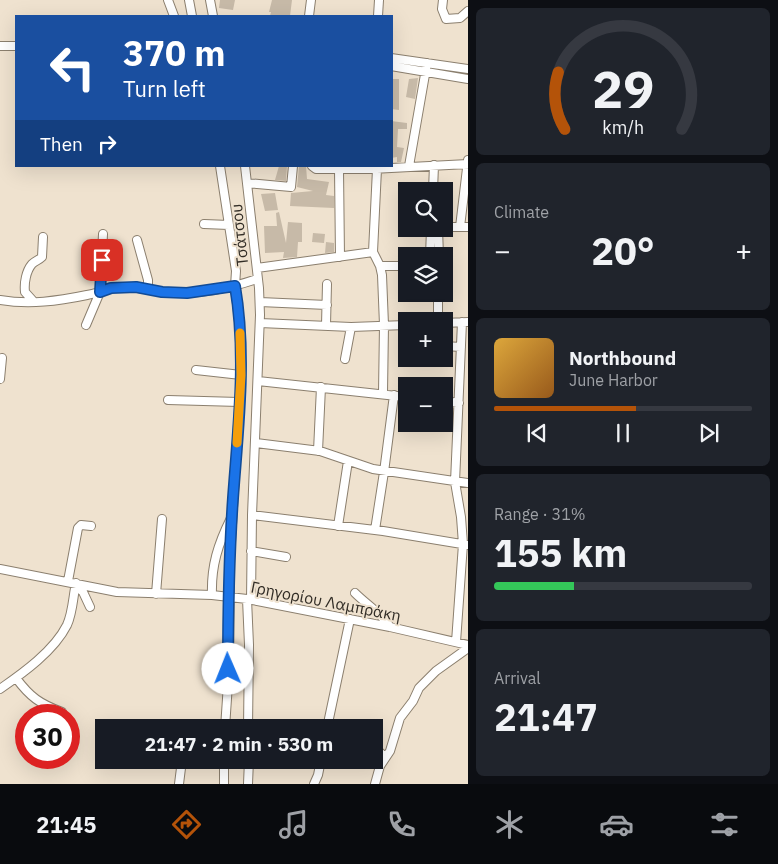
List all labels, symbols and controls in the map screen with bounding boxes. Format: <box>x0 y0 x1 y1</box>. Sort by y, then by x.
text: 370 m <box>123 30 226 76</box>
icon: left <box>40 35 105 100</box>
text: 29 <box>592 55 654 122</box>
text: Turn left <box>123 74 206 103</box>
text: km/h <box>602 116 644 139</box>
icon: right <box>93 130 121 158</box>
text: Then <box>40 132 83 156</box>
map controls <box>398 182 453 432</box>
button: search <box>398 182 453 237</box>
text: Climate <box>494 202 549 222</box>
street label: Τσάτσου <box>226 203 252 267</box>
text: 20° <box>591 226 655 275</box>
text: − <box>494 232 511 269</box>
text: + <box>735 232 752 269</box>
pin <box>81 239 123 281</box>
icon: arrive <box>88 246 116 274</box>
button: layers <box>398 247 453 302</box>
button: + <box>398 312 453 367</box>
text: Northbound <box>569 346 676 370</box>
text: June Harbor <box>569 370 658 390</box>
button: − <box>398 377 453 432</box>
icon: previous <box>523 419 551 447</box>
icon: pause <box>609 419 637 447</box>
icon: next <box>695 419 723 447</box>
text: Range · 31% <box>494 504 586 524</box>
text: 155 km <box>494 528 627 577</box>
street label: Γρηγορίου Λαμπράκη <box>249 577 403 625</box>
position arrow <box>201 642 253 694</box>
text: Arrival <box>494 668 541 688</box>
text: 21:47 <box>494 692 598 741</box>
speed limit sign: 30 <box>15 704 80 769</box>
text: 21:47 · 2 min · 530 m <box>145 732 333 756</box>
icon: directions <box>169 807 204 842</box>
icon: music <box>276 807 311 842</box>
icon: phone <box>384 807 419 842</box>
icon: climate <box>492 807 527 842</box>
icon: car <box>599 807 634 842</box>
icon: filters <box>707 807 742 842</box>
text: 21:45 <box>36 810 96 839</box>

